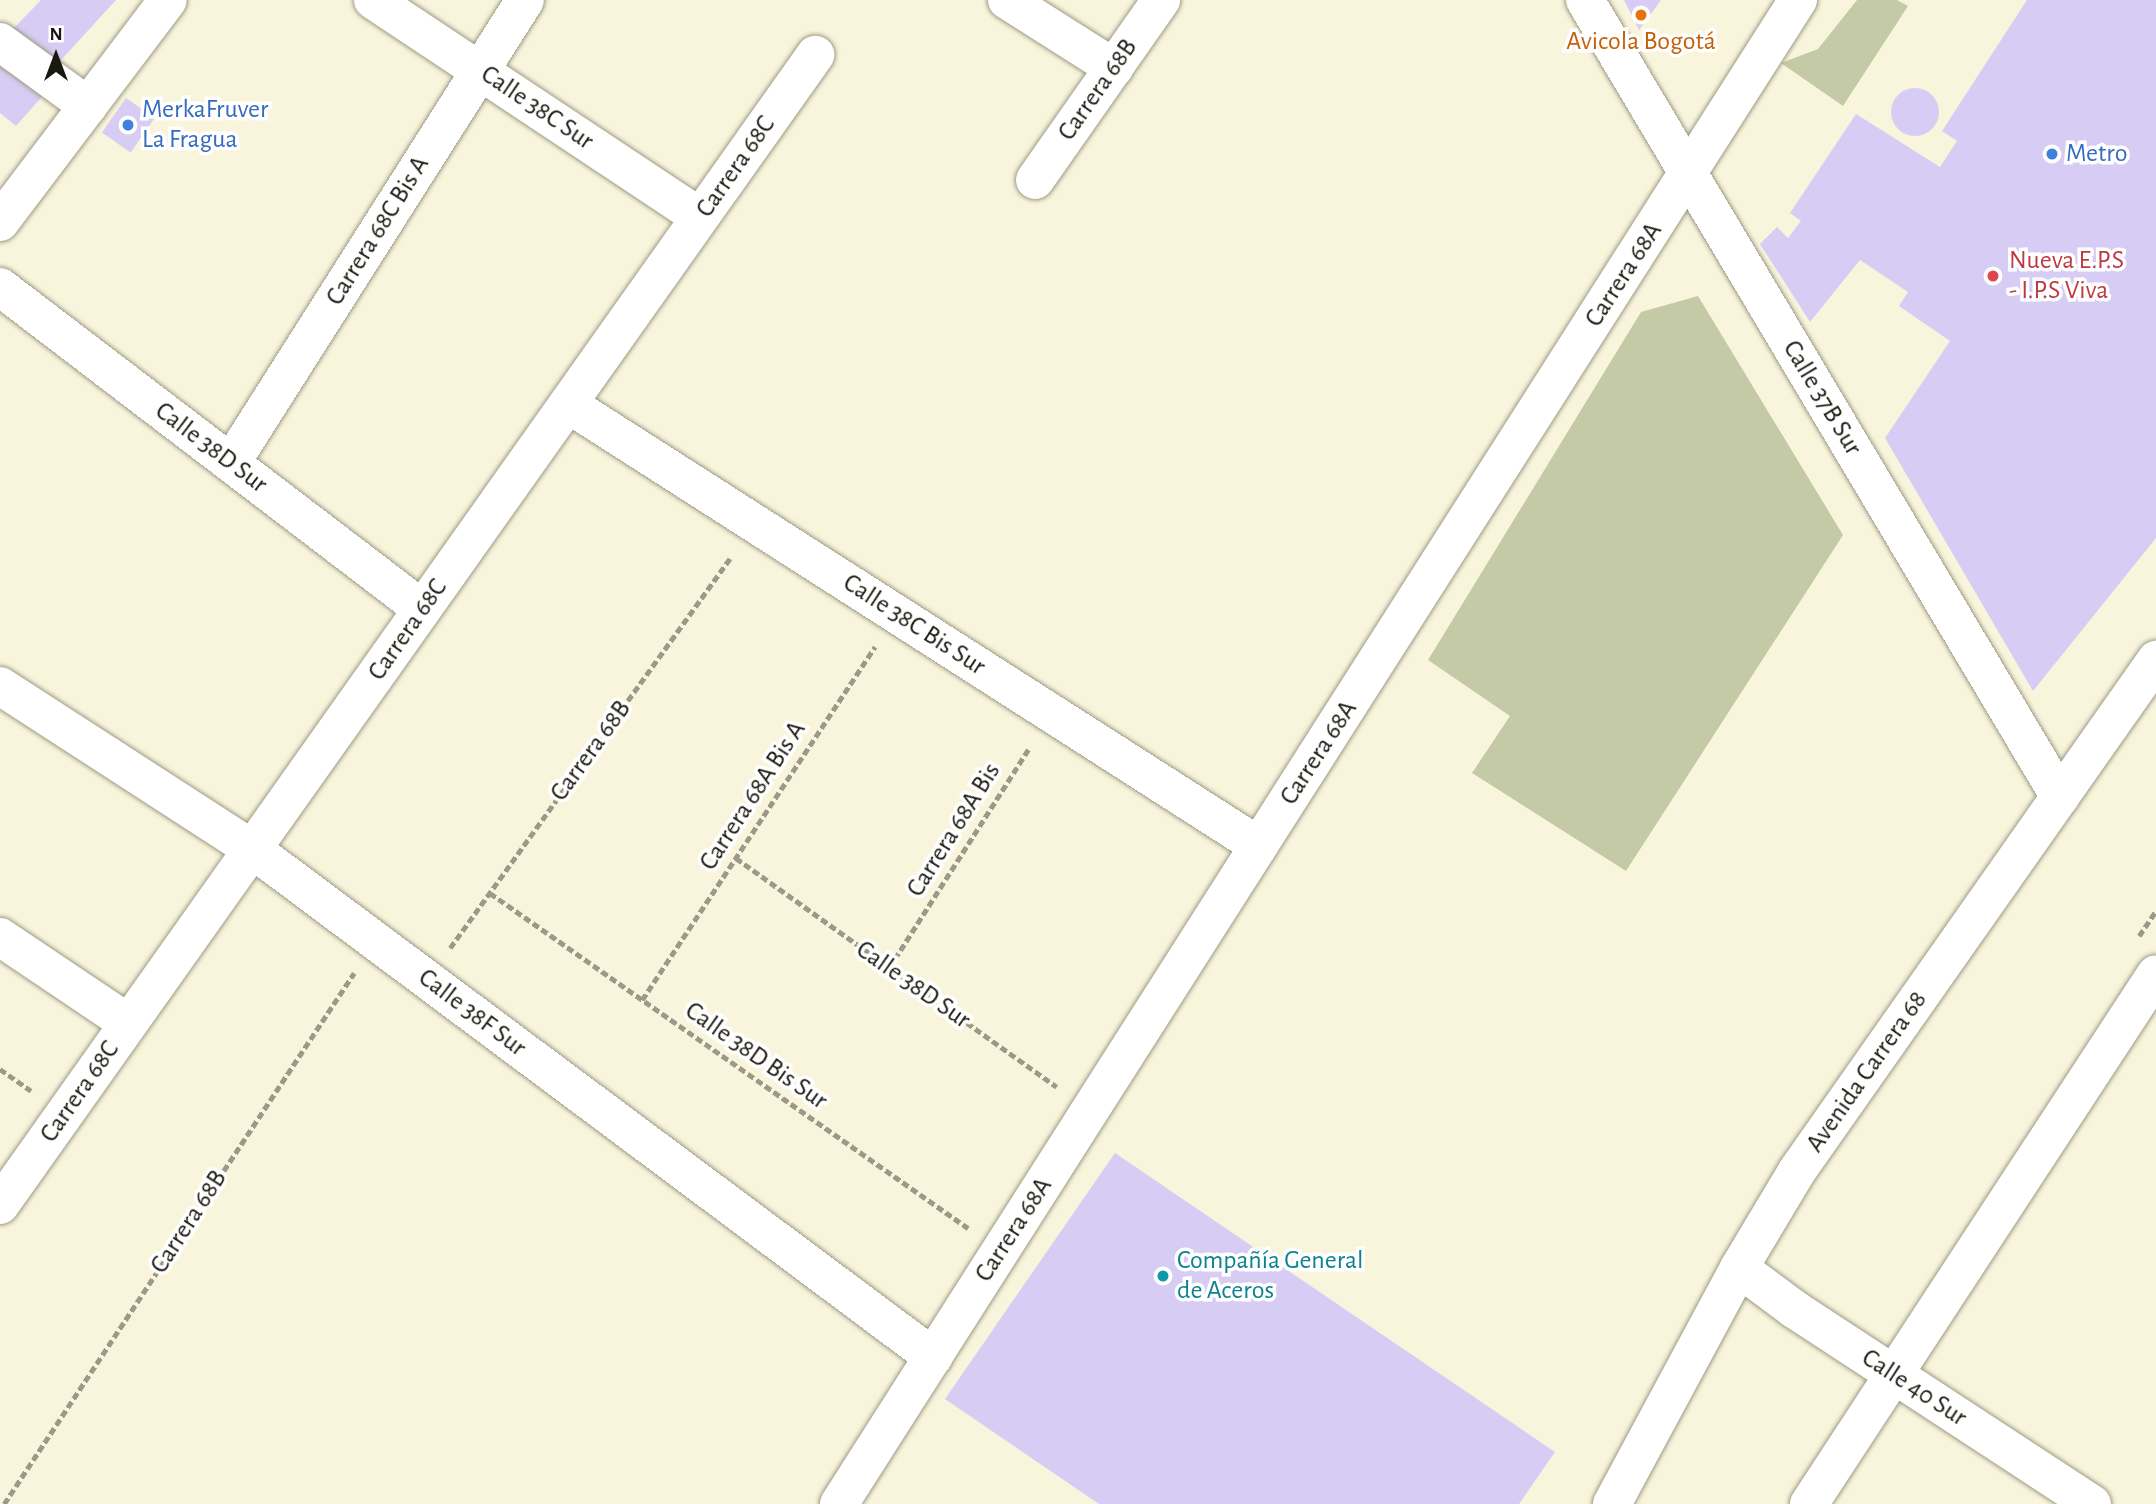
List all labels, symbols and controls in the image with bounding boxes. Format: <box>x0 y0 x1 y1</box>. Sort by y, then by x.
marker: Avicola Bogotá <box>1633 7 1649 23</box>
north arrow <box>21 21 91 91</box>
text: N <box>49 25 63 44</box>
place label: Avicola Bogotá <box>1566 26 1716 58</box>
street label: Carrera 68B <box>1052 33 1144 147</box>
street label: Calle 38C Sur <box>475 59 599 157</box>
place label: MerkaFruver La Fragua <box>142 94 268 156</box>
street label: Carrera 68C <box>690 110 782 224</box>
marker: MerkaFruver La Fragua <box>120 117 136 133</box>
place label: Metro <box>2066 138 2127 170</box>
marker: Metro <box>2044 146 2060 162</box>
street label: Carrera 68C Bis A <box>320 151 436 311</box>
street label: Carrera 68A <box>1579 217 1669 333</box>
place label: Nueva E.P.S - I.P.S Viva <box>2009 245 2124 306</box>
marker: Nueva E.P.S - I.P.S Viva <box>1983 266 2003 286</box>
street label: Calle 37B Sur <box>1776 335 1868 461</box>
street label: Calle 38D Sur <box>149 396 273 500</box>
street label: Calle 38C Bis Sur <box>837 567 991 683</box>
street label: Carrera 68C <box>362 573 454 687</box>
street label: Carrera 68B <box>544 695 638 807</box>
street label: Carrera 68A <box>1274 695 1364 811</box>
street label: Carrera 68A Bis A <box>693 716 813 876</box>
street label: Carrera 68A Bis <box>900 757 1008 903</box>
street label: Calle 38D Sur <box>850 934 976 1036</box>
street label: Calle 38F Sur <box>412 962 532 1064</box>
street label: Avenida Carrera 68 <box>1800 985 1934 1159</box>
street label: Calle 38D Bis Sur <box>679 995 833 1117</box>
street label: Carrera 68C <box>34 1035 126 1149</box>
street label: Carrera 68B <box>144 1164 234 1280</box>
street label: Carrera 68A <box>969 1172 1059 1288</box>
place label: Compañía General de Aceros <box>1177 1245 1363 1306</box>
marker: Compañía General de Aceros <box>1155 1268 1171 1284</box>
street label: Calle 40 Sur <box>1856 1343 1972 1433</box>

